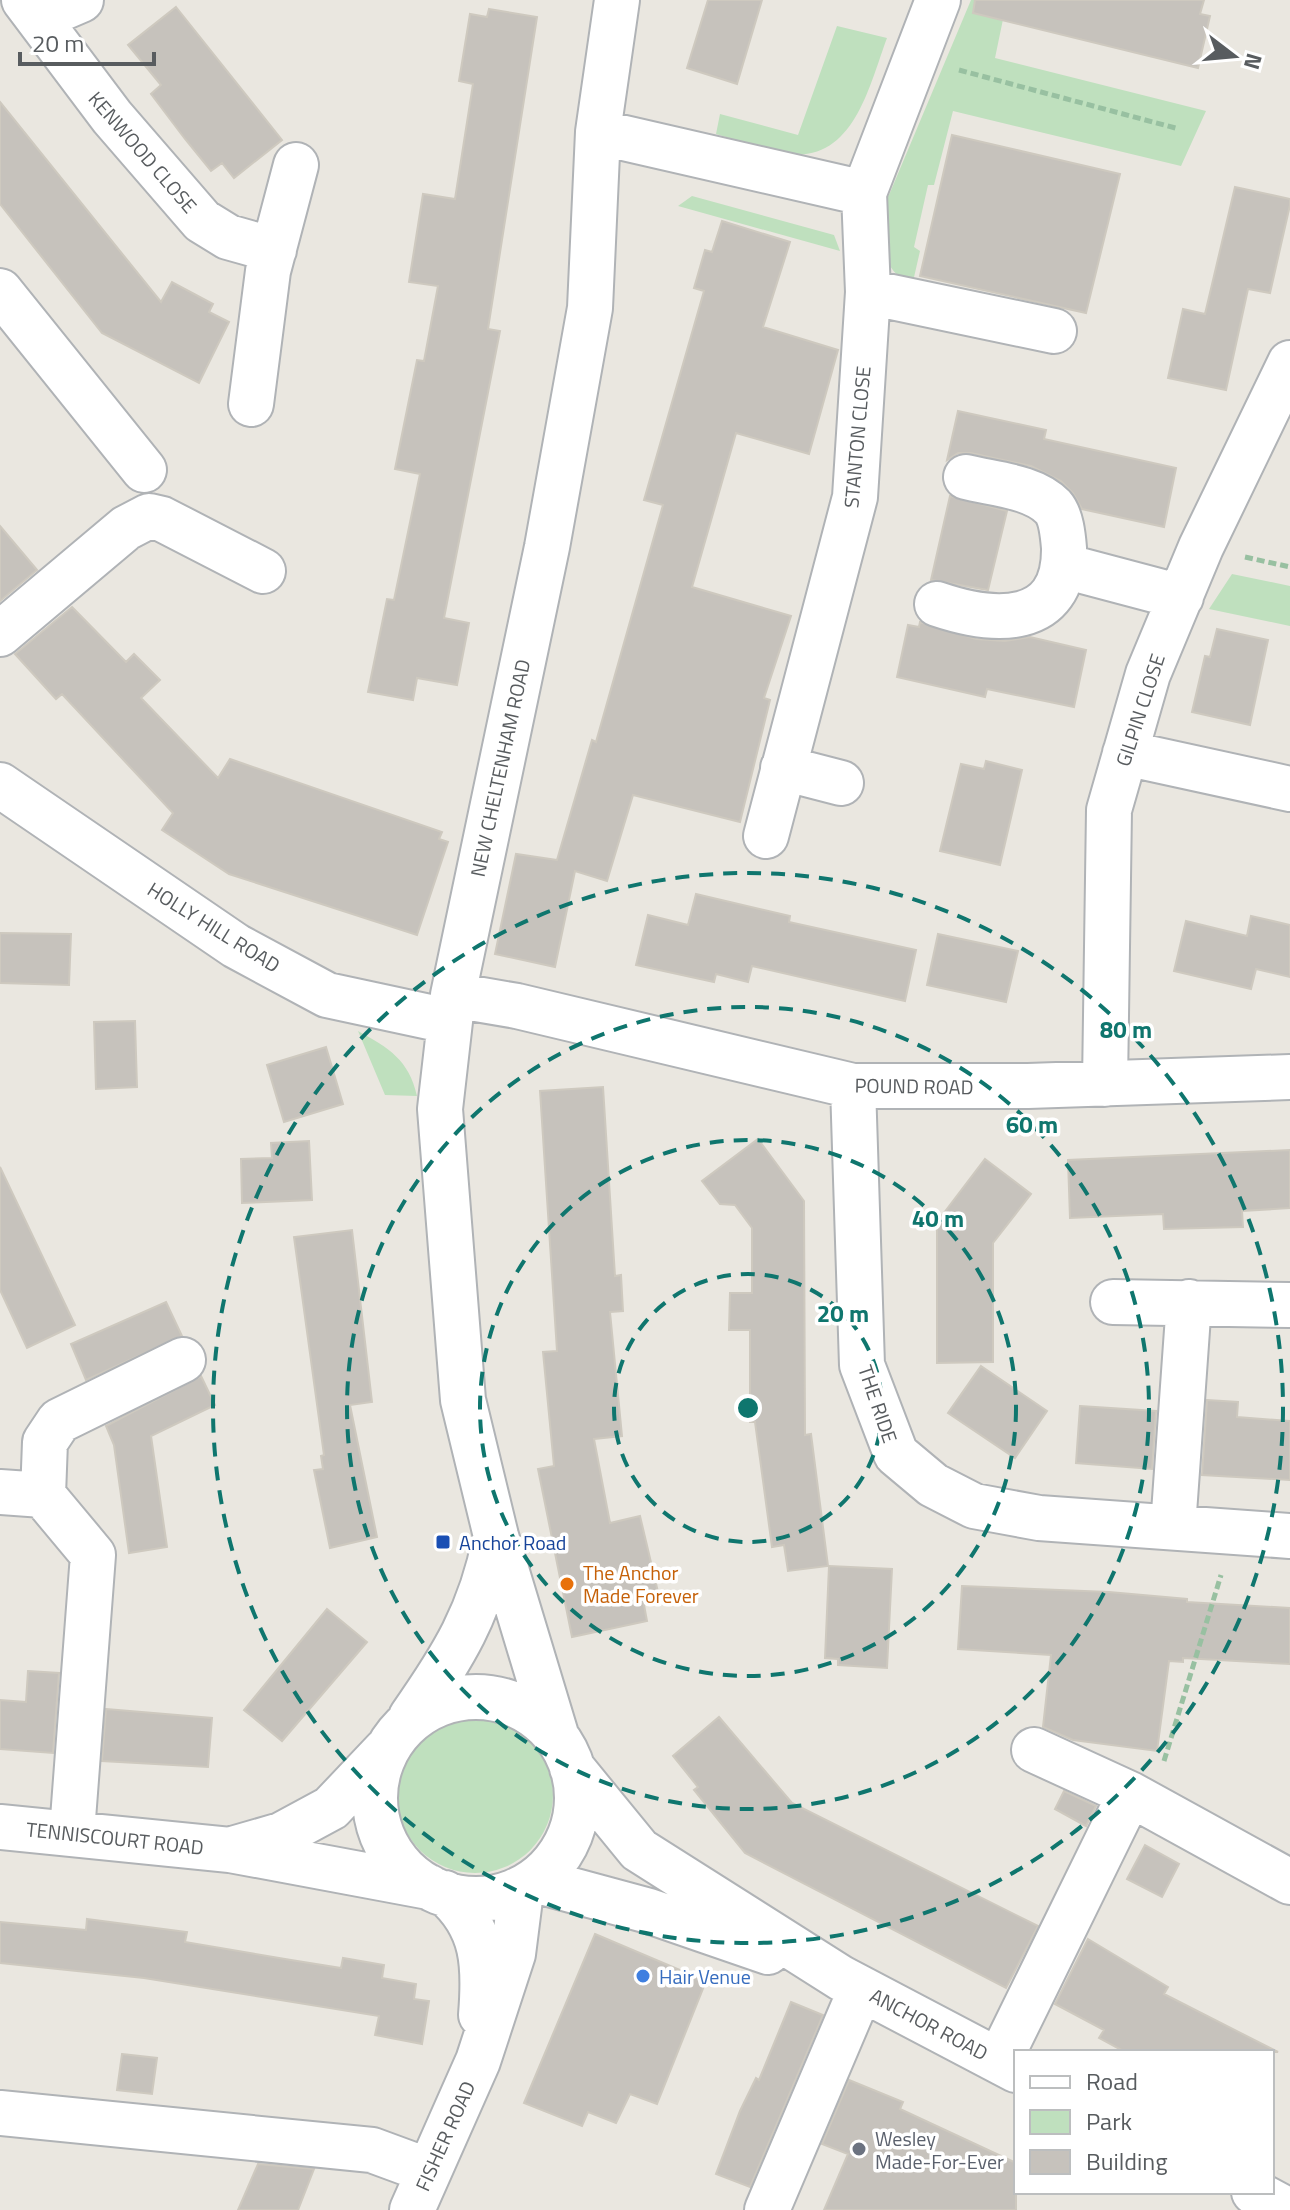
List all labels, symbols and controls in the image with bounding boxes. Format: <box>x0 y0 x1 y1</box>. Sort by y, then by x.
scale bar <box>20 16 154 66</box>
north arrow <box>1194 16 1274 96</box>
text: 20 m <box>32 25 84 61</box>
text: N <box>1235 49 1272 74</box>
street label: KENWOOD CLOSE <box>81 84 205 220</box>
street label: STANTON CLOSE <box>835 365 879 509</box>
street label: GILPIN CLOSE <box>1107 650 1173 770</box>
street label: NEW CHELTENHAM ROAD <box>462 656 538 880</box>
street label: HOLLY HILL ROAD <box>142 874 286 980</box>
text: 80 m <box>1100 1011 1152 1047</box>
street label: POUND ROAD <box>854 1069 974 1103</box>
text: 60 m <box>1006 1106 1058 1142</box>
text: 40 m <box>912 1200 964 1236</box>
text: 20 m <box>817 1295 869 1331</box>
street label: THE RIDE <box>850 1361 906 1447</box>
centre of rings <box>734 1394 762 1422</box>
place label: Anchor Road <box>459 1527 566 1558</box>
marker: Anchor Road <box>434 1533 452 1551</box>
place label: The Anchor Made Forever <box>583 1557 699 1611</box>
marker: The Anchor Made Forever <box>558 1575 576 1593</box>
street label: TENNISCOURT ROAD <box>25 1813 205 1863</box>
place label: Hair Venue <box>659 1961 751 1992</box>
marker: Hair Venue <box>634 1967 652 1985</box>
street label: ANCHOR ROAD <box>864 1980 994 2068</box>
legend <box>1014 2050 1274 2194</box>
text: Road <box>1086 2063 1138 2099</box>
street label: FISHER ROAD <box>407 2076 483 2196</box>
text: Park <box>1086 2103 1132 2139</box>
place label: Wesley Made-For-Ever <box>875 2123 1004 2177</box>
marker: Wesley Made-For-Ever <box>850 2140 868 2158</box>
text: Building <box>1086 2143 1168 2179</box>

